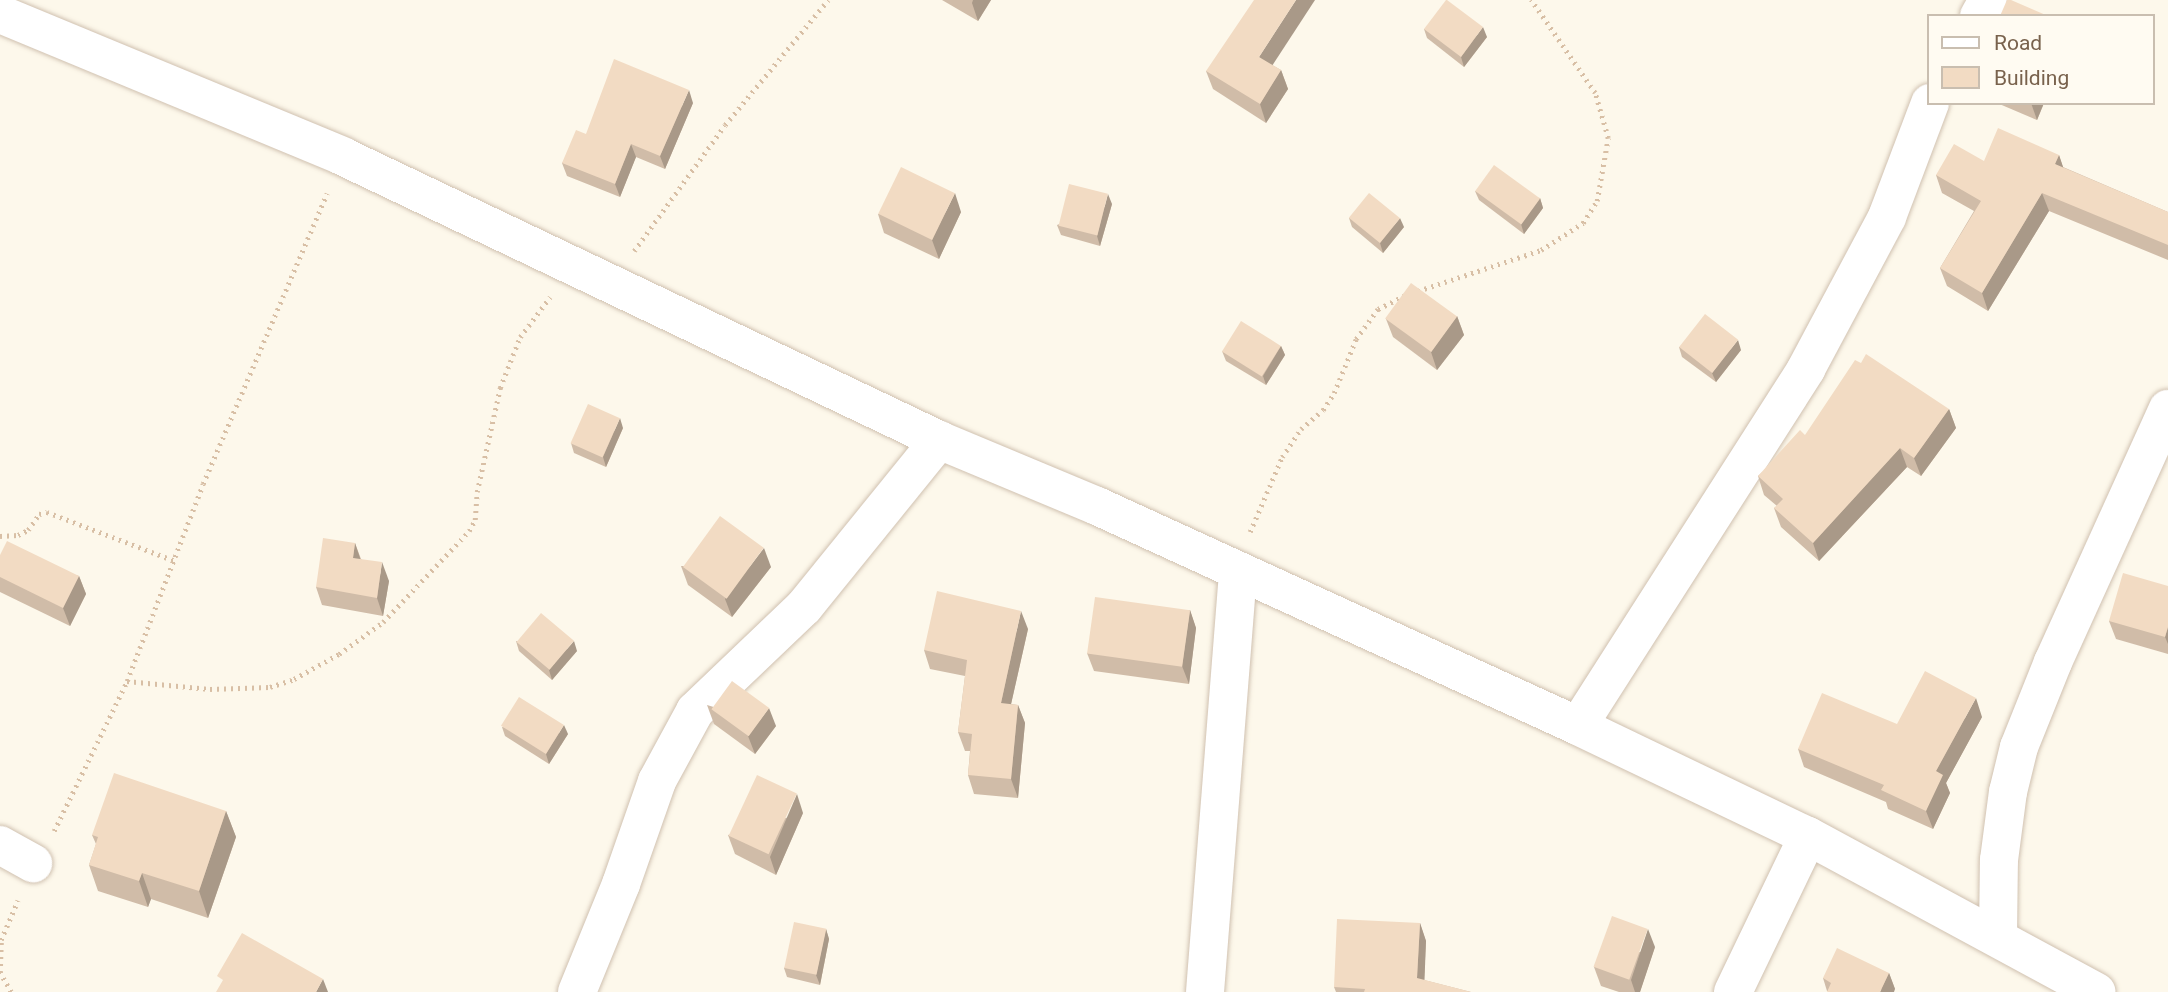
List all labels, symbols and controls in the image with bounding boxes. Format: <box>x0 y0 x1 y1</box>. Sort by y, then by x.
legend <box>1926 14 2154 105</box>
text: Road <box>1994 31 2042 55</box>
text: Building <box>1994 66 2069 90</box>

